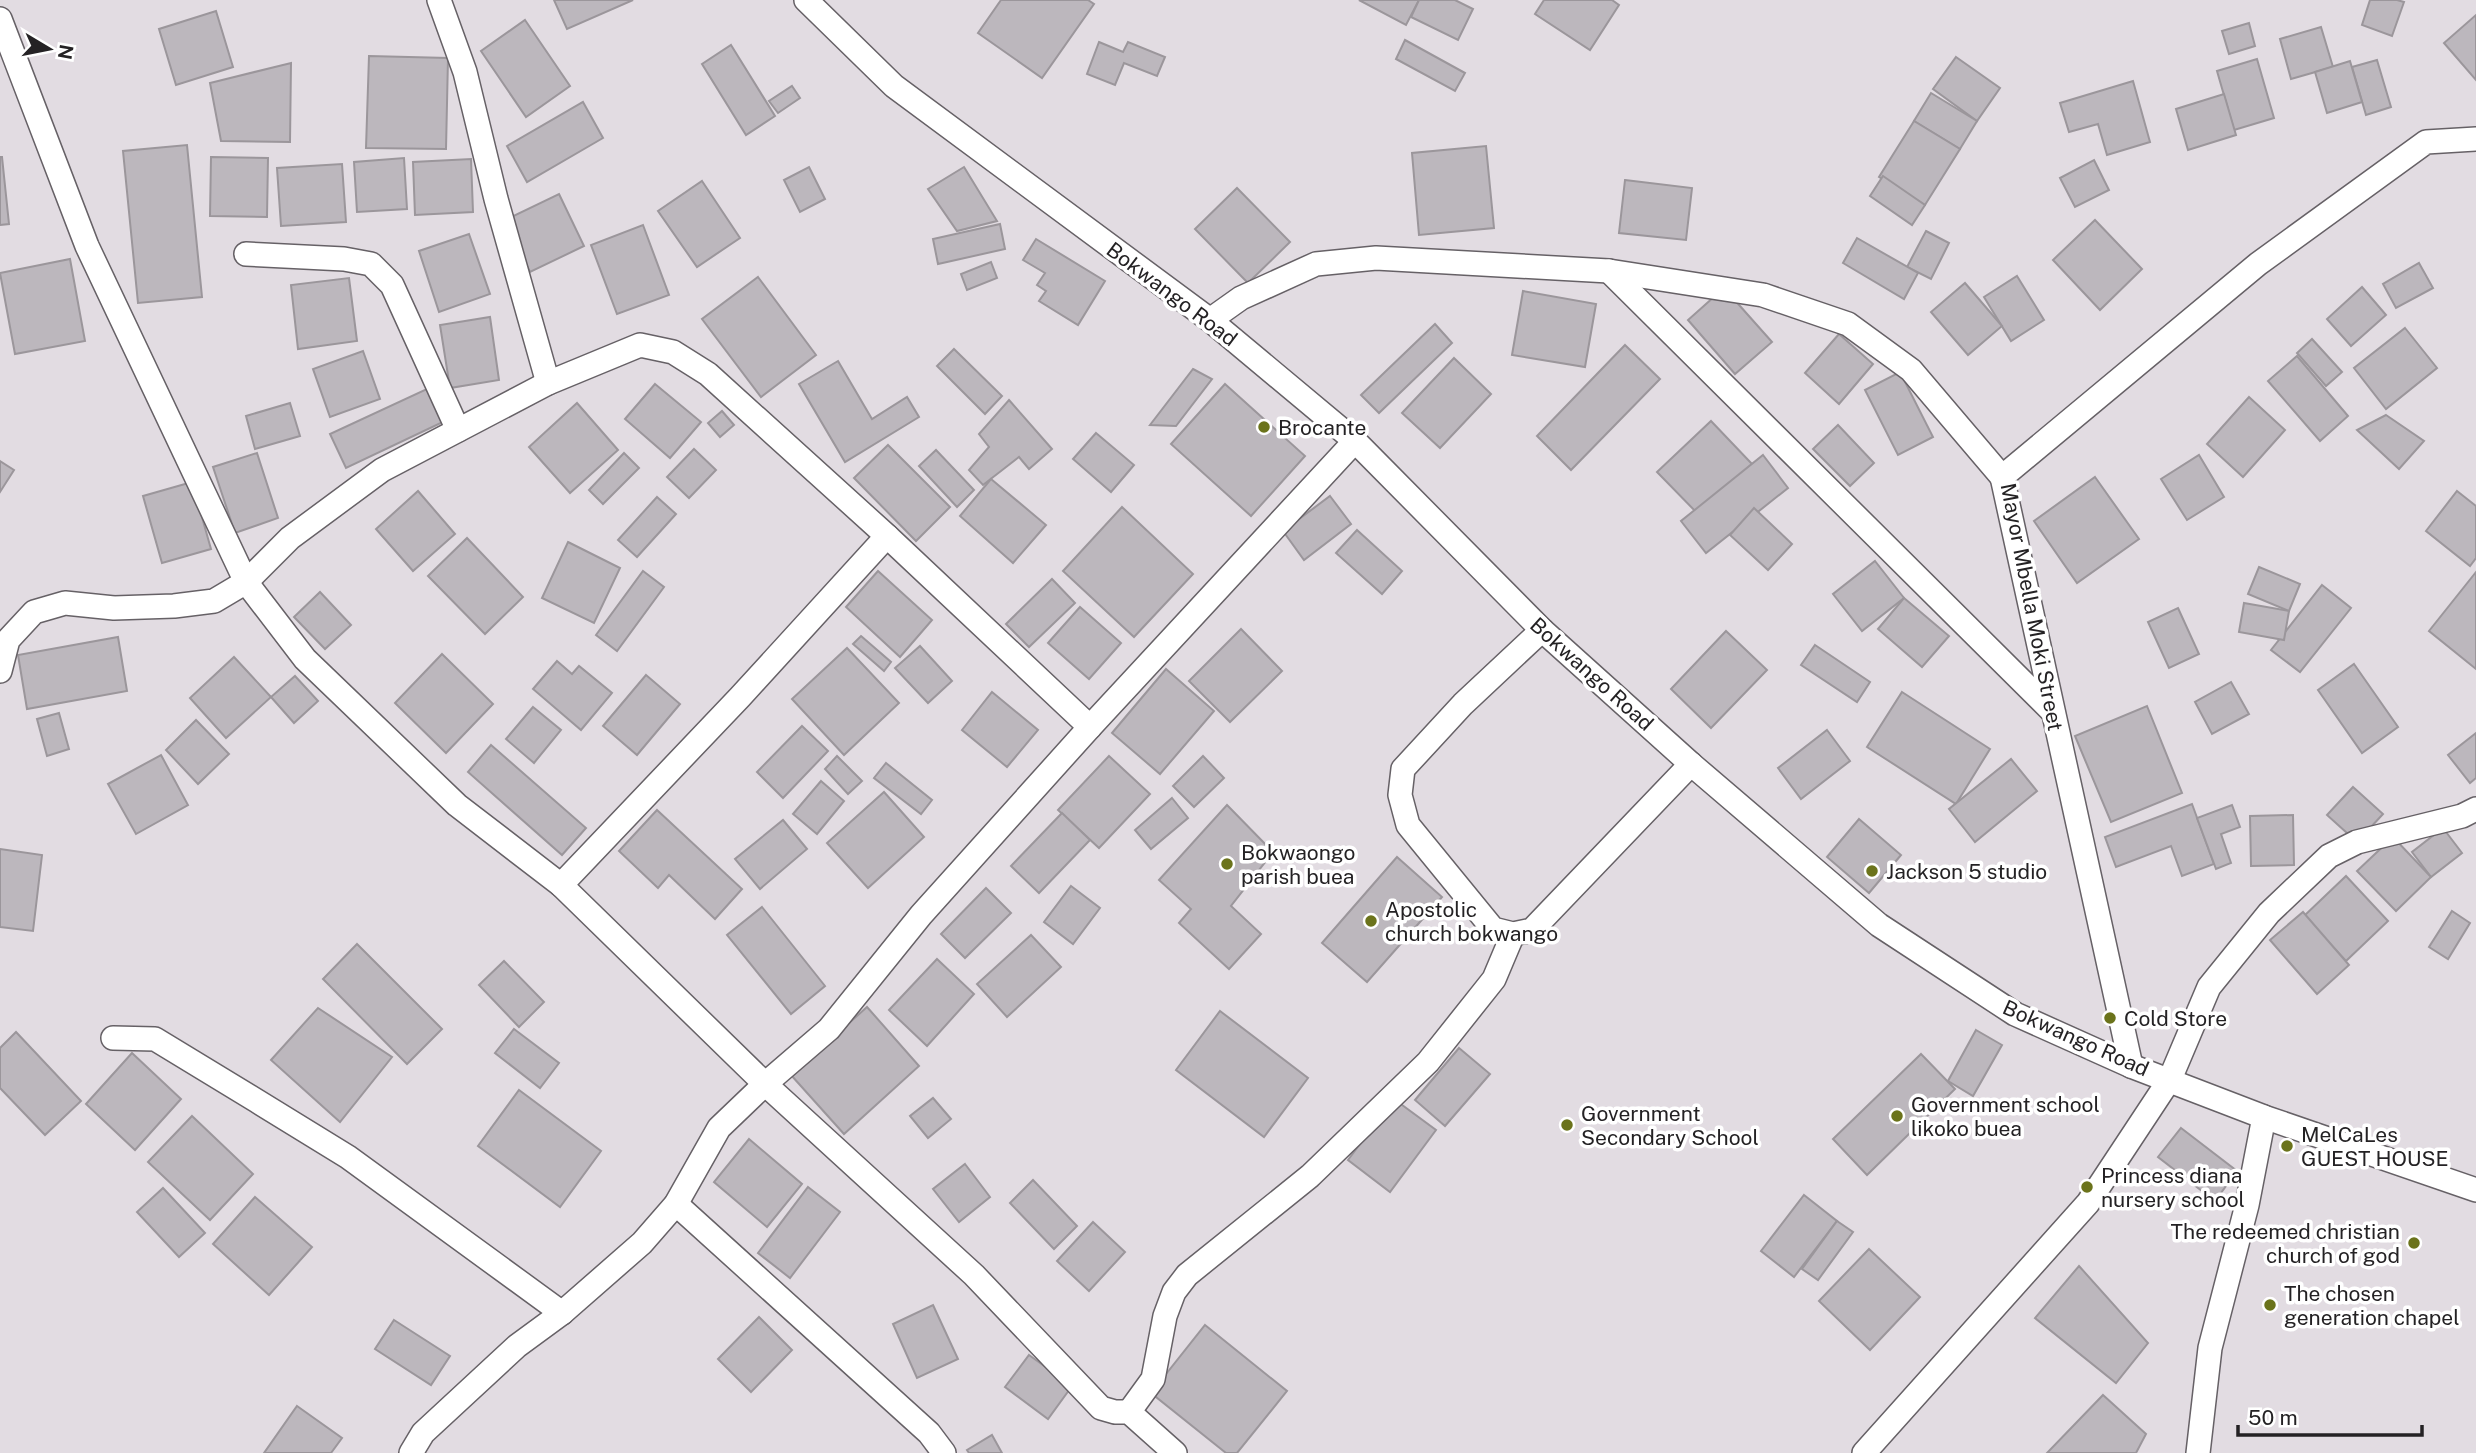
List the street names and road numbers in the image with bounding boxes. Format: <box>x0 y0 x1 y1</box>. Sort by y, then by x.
street label: Bokwango Road <box>1102 237 1242 351</box>
street label: Mayor Mbella Moki Street <box>1996 481 2068 733</box>
street label: Bokwango Road <box>1525 612 1659 736</box>
street label: Bokwango Road <box>1999 995 2153 1081</box>

